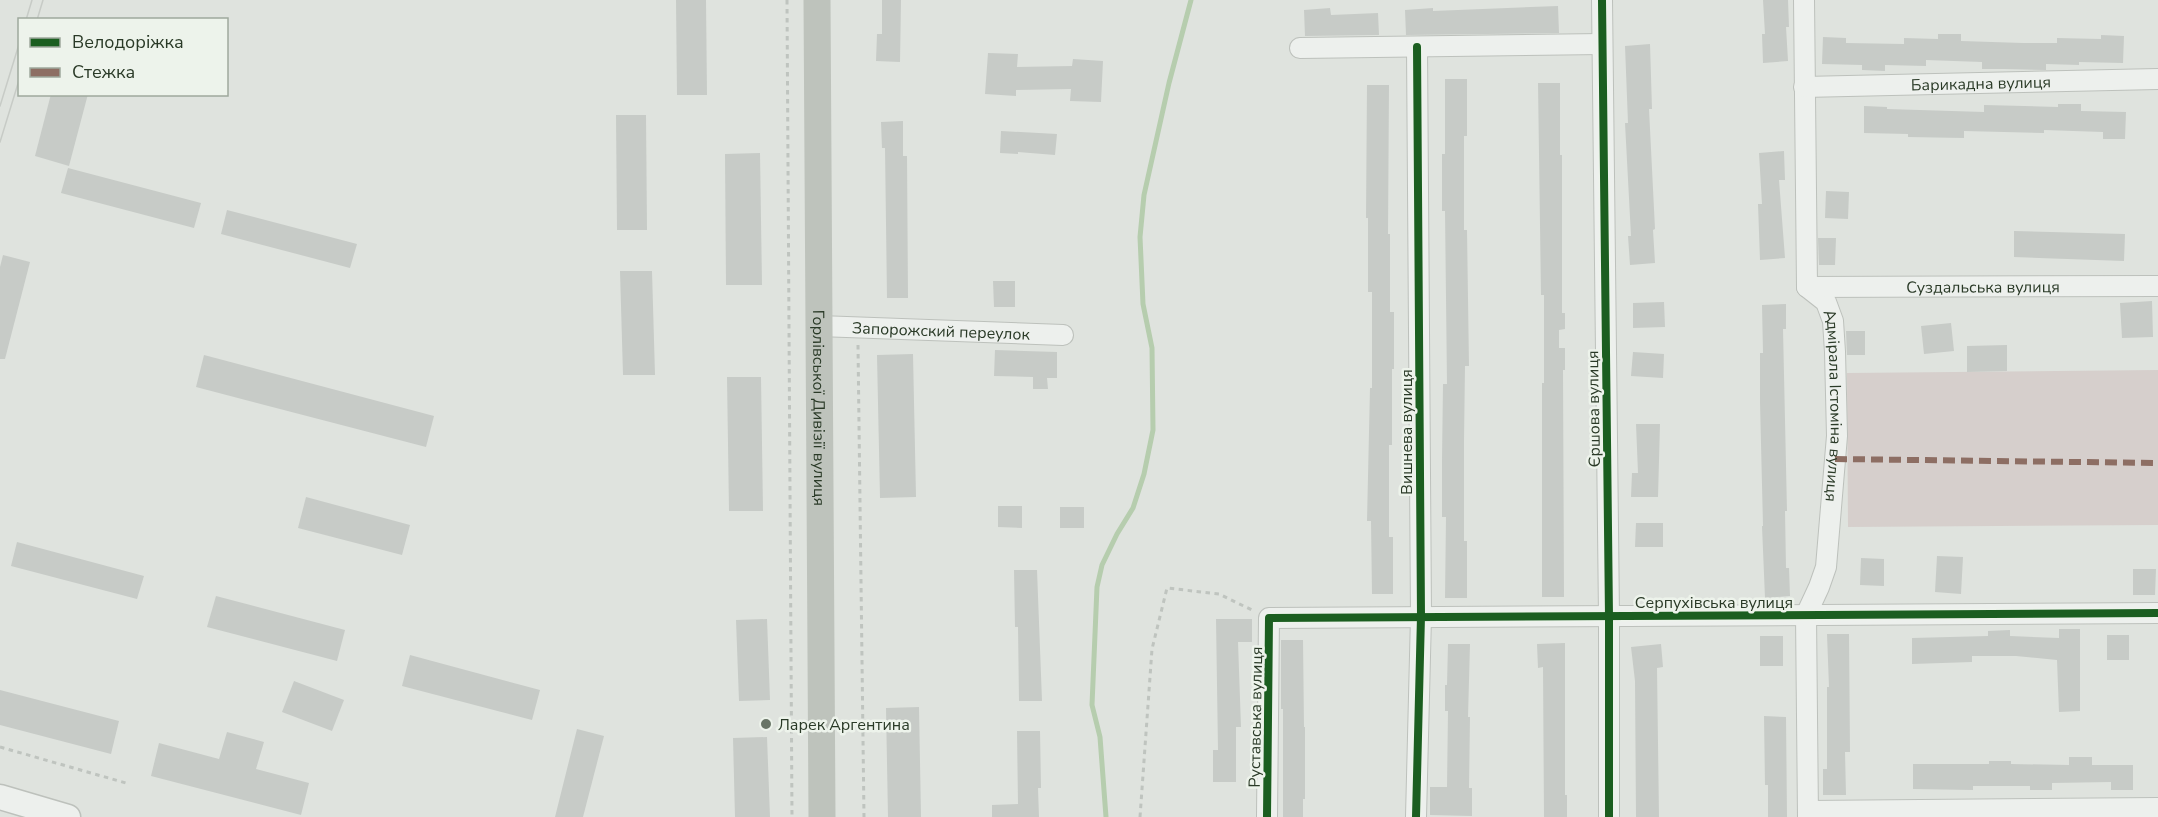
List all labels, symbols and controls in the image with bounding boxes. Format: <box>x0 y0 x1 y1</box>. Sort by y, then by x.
legend <box>18 18 228 96</box>
text: Велодоріжка <box>72 30 184 54</box>
text: Стежка <box>72 60 135 84</box>
street label: Барикадна вулиця <box>1911 71 2051 97</box>
street label: Суздальська вулиця <box>1906 276 2060 299</box>
street label: Адмірала Істоміна вулиця <box>1818 306 1847 503</box>
street label: Горлівської Дивізії вулиця <box>807 310 830 506</box>
street label: Запорожский переулок <box>852 317 1031 346</box>
street label: Єршова вулиця <box>1582 350 1606 468</box>
street label: Вишнева вулиця <box>1396 369 1418 495</box>
street label: Серпухівська вулиця <box>1635 592 1793 614</box>
street label: Руставська вулиця <box>1244 646 1268 788</box>
place label: Ларек Аргентина <box>778 714 910 736</box>
marker: Ларек Аргентина <box>759 717 773 731</box>

